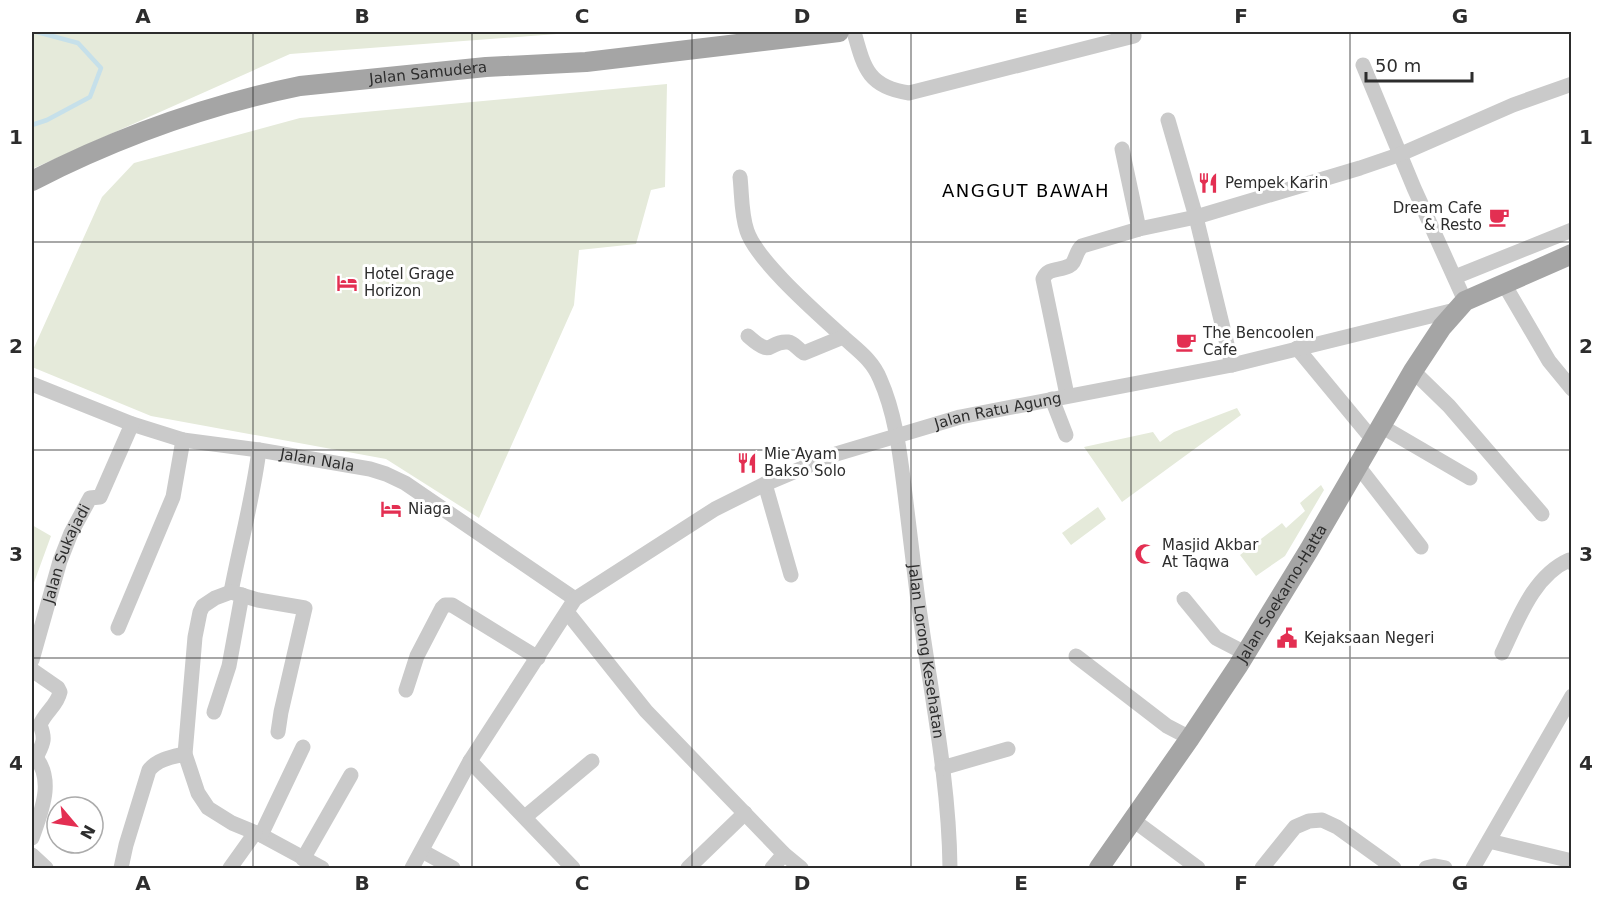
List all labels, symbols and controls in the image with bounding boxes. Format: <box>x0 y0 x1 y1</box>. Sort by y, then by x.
text: A <box>135 4 151 28</box>
text: B <box>354 4 370 28</box>
text: C <box>575 4 589 28</box>
text: D <box>794 4 810 28</box>
text: E <box>1014 4 1028 28</box>
text: F <box>1234 4 1248 28</box>
text: G <box>1452 4 1468 28</box>
scale bar <box>1366 45 1472 83</box>
text: 50 m <box>1375 55 1421 76</box>
street label: Jalan Samudera <box>367 58 488 88</box>
text: 1 <box>9 125 23 149</box>
text: 1 <box>1579 125 1593 149</box>
restaurant icon: Pempek Karin <box>1196 171 1220 195</box>
place label: Pempek Karin <box>1225 174 1328 192</box>
district label: ANGGUT BAWAH <box>942 180 1110 201</box>
place label: Dream Cafe & Resto <box>1393 199 1482 234</box>
cafe icon: Dream Cafe & Resto <box>1487 205 1511 229</box>
place label: Hotel Grage Horizon <box>364 265 454 300</box>
hotel icon: Hotel Grage Horizon <box>335 271 359 295</box>
place label: The Bencoolen Cafe <box>1202 324 1314 359</box>
cafe icon: The Bencoolen Cafe <box>1174 330 1198 354</box>
text: 2 <box>9 334 23 358</box>
text: 2 <box>1579 334 1593 358</box>
street label: Jalan Ratu Agung <box>931 389 1063 433</box>
street label: Jalan Nala <box>278 445 356 475</box>
place label: Mie Ayam Bakso Solo <box>764 445 846 480</box>
restaurant icon: Mie Ayam Bakso Solo <box>735 451 759 475</box>
hotel icon: Niaga <box>379 497 403 521</box>
place label: Niaga <box>408 500 451 518</box>
street label: Jalan Sukajadi <box>39 501 94 606</box>
street label: Jalan Soekarno-Hatta <box>1233 521 1331 667</box>
place label: Masjid Akbar At Taqwa <box>1162 536 1259 571</box>
text: 3 <box>9 542 23 566</box>
mosque icon: Masjid Akbar At Taqwa <box>1133 542 1157 566</box>
text: 3 <box>1579 542 1593 566</box>
street label: Jalan Lorong Kesehatan <box>904 562 948 740</box>
public building icon: Kejaksaan Negeri <box>1275 626 1299 650</box>
place label: Kejaksaan Negeri <box>1304 629 1434 647</box>
text: 4 <box>9 751 23 775</box>
text: 4 <box>1579 751 1593 775</box>
north arrow <box>45 795 105 855</box>
text: N <box>76 822 99 842</box>
text: A <box>135 871 151 895</box>
text: B <box>354 871 370 895</box>
text: C <box>575 871 589 895</box>
text: D <box>794 871 810 895</box>
text: E <box>1014 871 1028 895</box>
text: F <box>1234 871 1248 895</box>
text: G <box>1452 871 1468 895</box>

